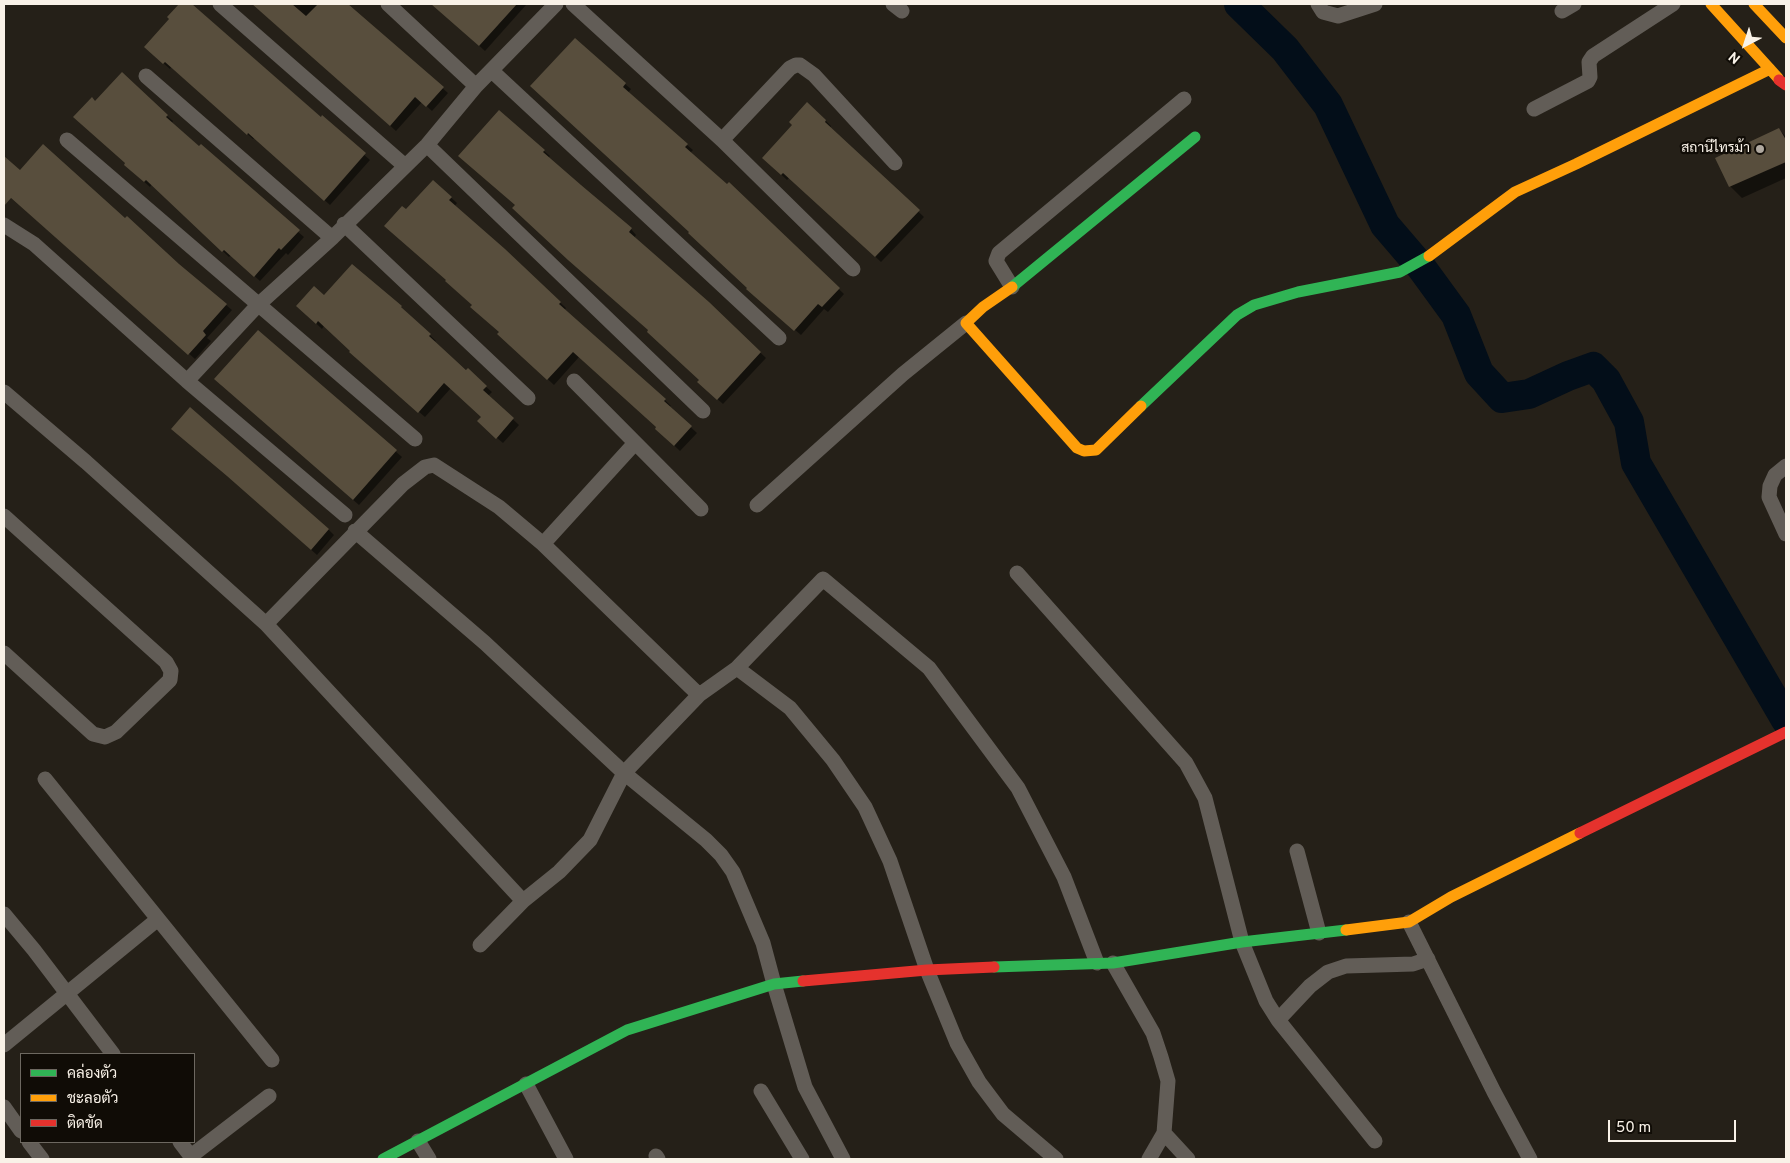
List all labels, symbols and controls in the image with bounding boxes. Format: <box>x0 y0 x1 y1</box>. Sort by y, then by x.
north arrow <box>1720 20 1770 70</box>
text: N <box>1726 47 1744 67</box>
place label: สถานีไทรม้า <box>1681 141 1750 157</box>
marker: สถานีไทรม้า <box>1754 143 1766 155</box>
legend <box>20 1053 195 1143</box>
text: คล่องตัว <box>67 1065 117 1084</box>
text: ชะลอตัว <box>67 1090 118 1109</box>
scale bar <box>1610 1110 1738 1142</box>
text: ติดขัด <box>67 1115 103 1134</box>
text: 50 m <box>1616 1119 1651 1138</box>

